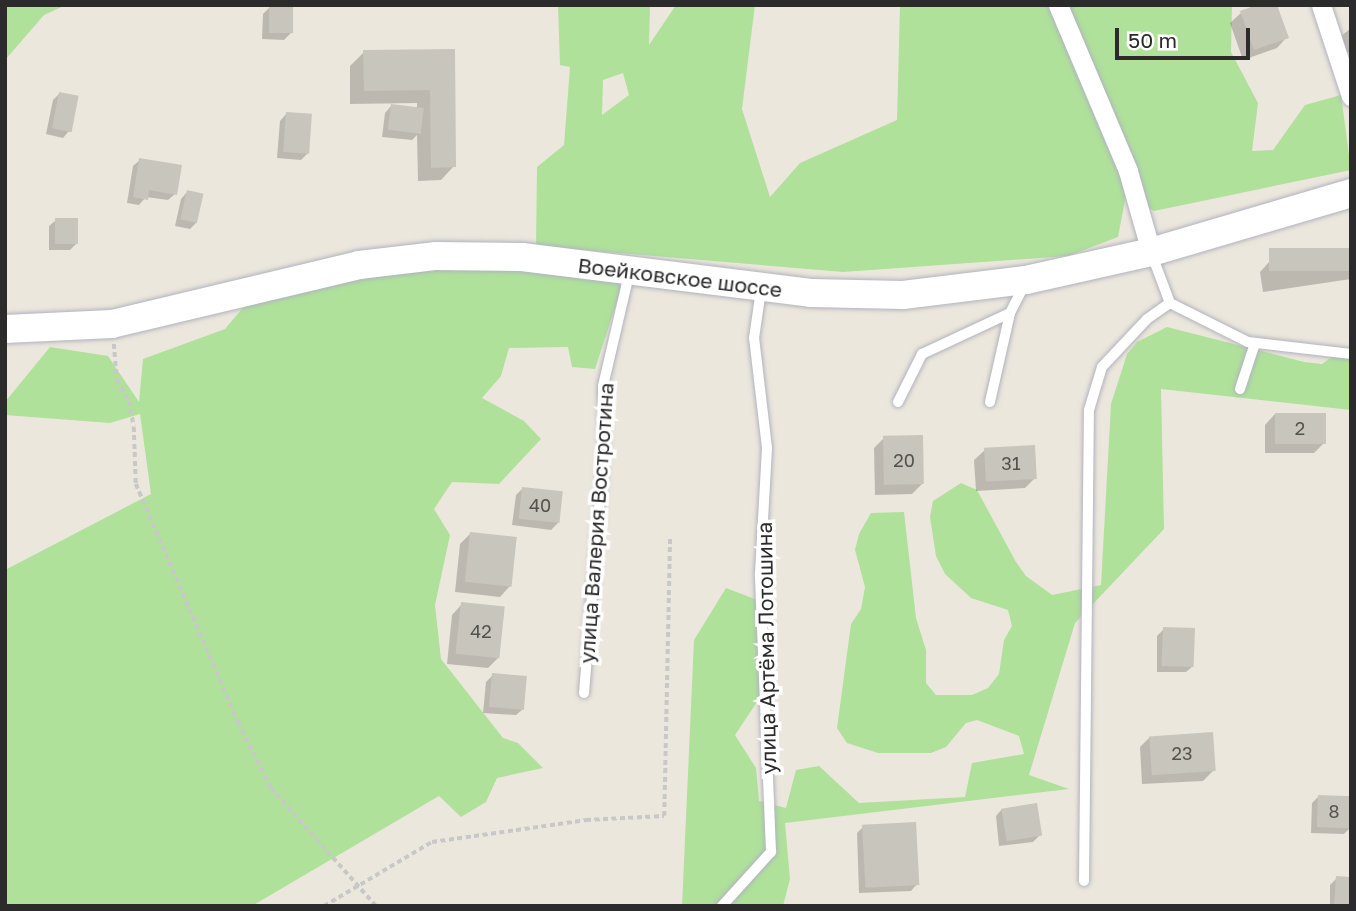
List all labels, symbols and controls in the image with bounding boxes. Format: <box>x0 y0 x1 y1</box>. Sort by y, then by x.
scale bar <box>1118 14 1253 58</box>
text: 50 m <box>1128 27 1177 53</box>
street label: Воейковское шоссе <box>576 252 784 302</box>
street label: улица Валерия Востротина <box>574 382 618 664</box>
house number: 2 <box>1295 417 1305 439</box>
house number: 20 <box>893 449 915 471</box>
house number: 31 <box>1001 452 1021 474</box>
house number: 40 <box>529 494 551 516</box>
street label: улица Артёма Лотошина <box>751 521 781 775</box>
house number: 42 <box>470 620 492 642</box>
house number: 23 <box>1172 742 1192 764</box>
house number: 8 <box>1329 800 1339 822</box>

